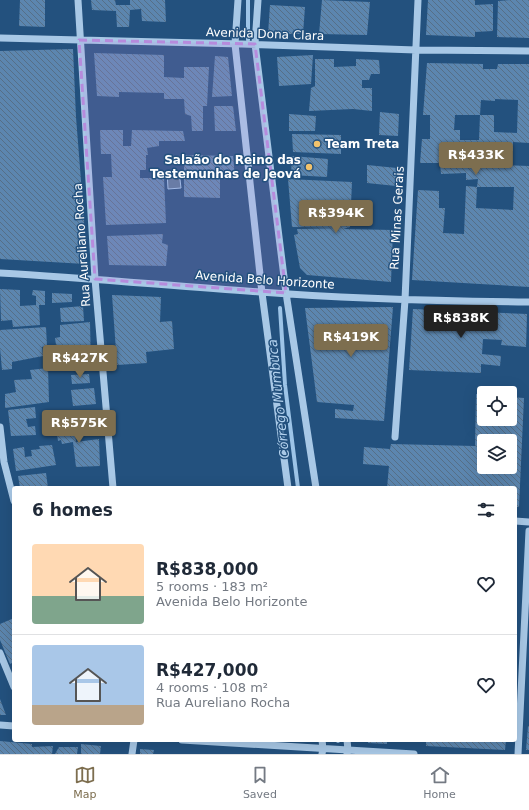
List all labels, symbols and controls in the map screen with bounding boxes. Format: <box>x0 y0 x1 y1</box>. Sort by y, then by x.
street label: Avenida Dona Clara <box>206 25 324 43</box>
place label: Team Treta <box>325 137 399 151</box>
marker: Team Treta <box>312 139 322 149</box>
pin: R$433K <box>443 142 509 176</box>
text: R$433K <box>448 147 504 162</box>
place label: Salaão do Reino das Testemunhas de Jeová <box>150 153 301 181</box>
marker: Salaão do Reino das Testemunhas de Jeová <box>304 162 314 172</box>
street label: Rua Minas Gerais <box>387 166 407 270</box>
street label: Rua Aureliano Rocha <box>71 183 93 307</box>
pin: R$394K <box>303 200 369 234</box>
text: R$394K <box>308 205 364 220</box>
street label: Avenida Belo Horizonte <box>195 268 335 292</box>
pin: R$838K <box>428 305 494 339</box>
text: R$838K <box>433 310 489 325</box>
pin: R$419K <box>318 324 384 358</box>
text: R$419K <box>323 329 379 344</box>
water label: Córrego Mumbuca <box>265 339 292 459</box>
pin: R$427K <box>47 345 113 379</box>
text: R$427K <box>52 350 108 365</box>
map controls <box>477 386 517 474</box>
button: locate <box>477 386 517 426</box>
pin: R$575K <box>46 410 112 444</box>
text: R$575K <box>51 415 107 430</box>
button: layers <box>477 434 517 474</box>
icon: filters <box>475 499 497 521</box>
text: 6 homes <box>32 500 113 520</box>
text: R$838,000 <box>156 559 258 579</box>
icon: home <box>64 560 112 608</box>
icon: heart <box>475 573 497 595</box>
text: 5 rooms · 183 m² <box>156 579 268 594</box>
text: Avenida Belo Horizonte <box>156 594 307 609</box>
text: R$427,000 <box>156 660 258 680</box>
icon: home <box>64 661 112 709</box>
icon: heart <box>475 674 497 696</box>
text: 4 rooms · 108 m² <box>156 680 268 695</box>
text: Rua Aureliano Rocha <box>156 695 290 710</box>
tab: Map <box>73 764 96 801</box>
tab: Saved <box>243 764 277 801</box>
tab: Home <box>423 764 456 801</box>

